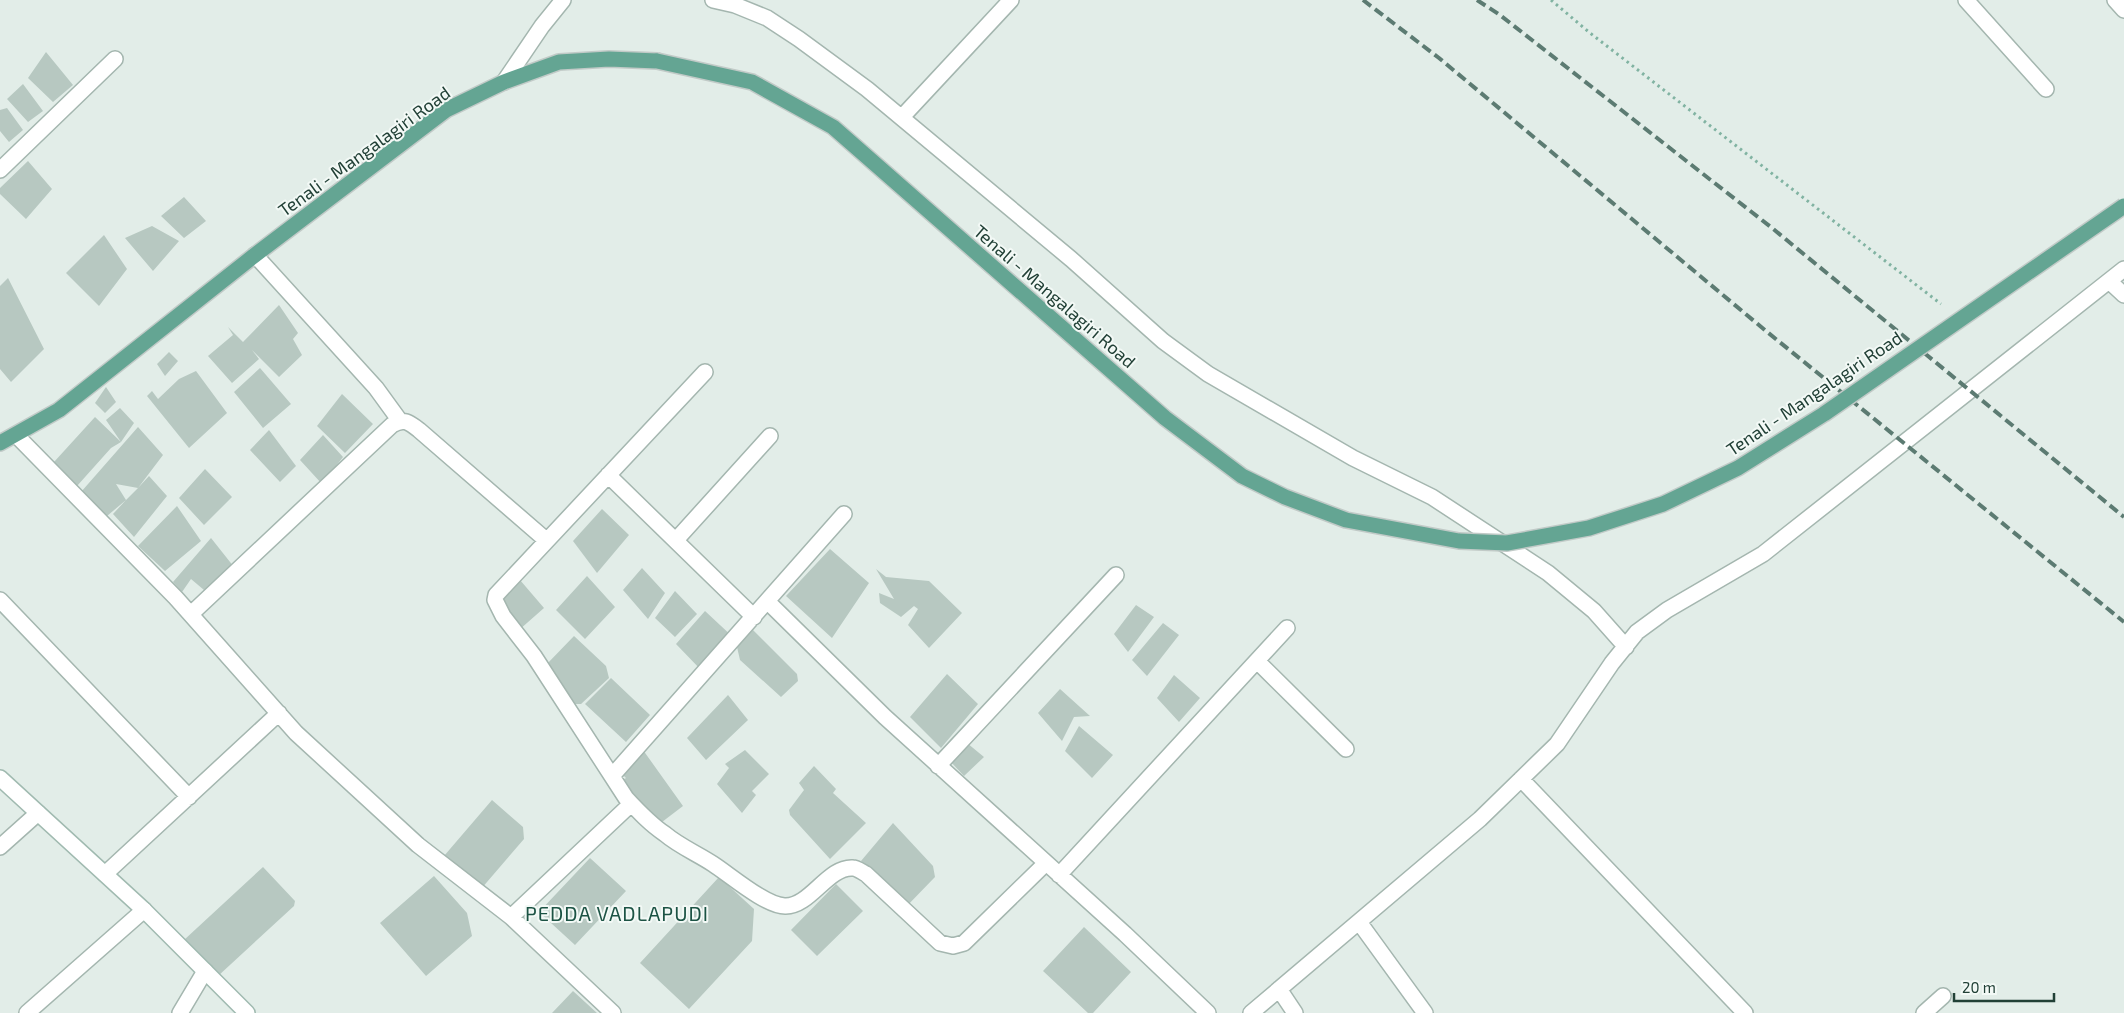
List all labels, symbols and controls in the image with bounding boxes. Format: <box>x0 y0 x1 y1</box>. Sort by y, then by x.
street label: Tenali - Mangalagiri Road <box>274 81 454 221</box>
street label: Tenali - Mangalagiri Road <box>970 220 1140 372</box>
street label: Tenali - Mangalagiri Road <box>1722 326 1906 460</box>
district label: PEDDA VADLAPUDI <box>525 901 709 925</box>
scale bar <box>1954 970 2054 1002</box>
text: 20 m <box>1962 978 1996 996</box>

